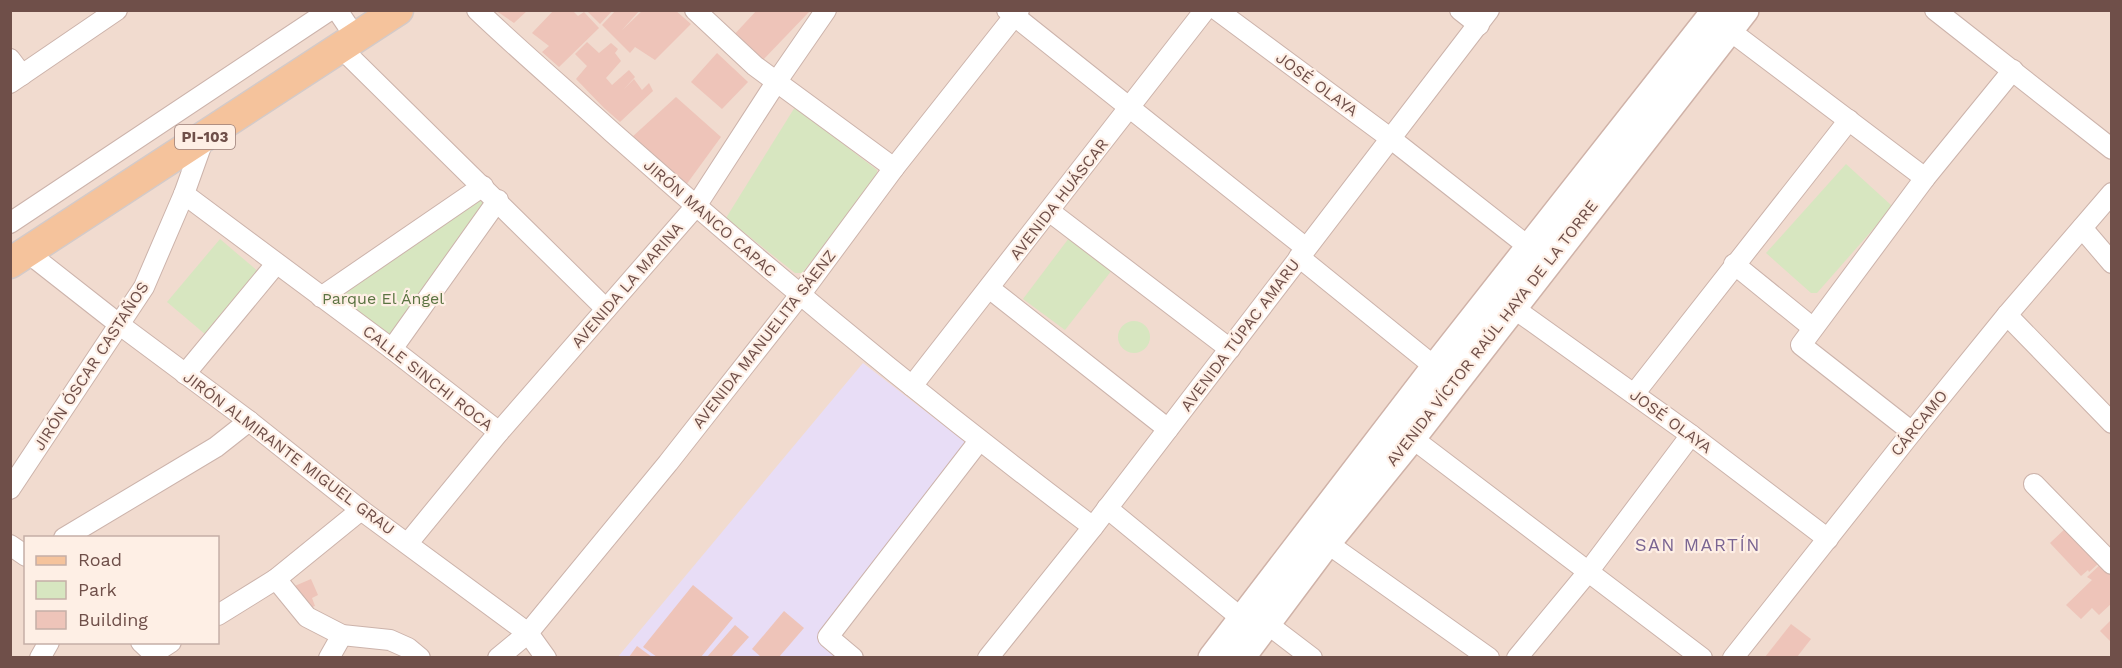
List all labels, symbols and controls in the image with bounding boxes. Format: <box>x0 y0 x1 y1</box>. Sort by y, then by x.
street label: JOSÉ OLAYA <box>1272 48 1362 120</box>
road number: PI-103 <box>175 125 235 149</box>
street label: AVENIDA HUÁSCAR <box>1006 135 1112 263</box>
street label: JIRÓN MANCO CAPAC <box>640 155 780 281</box>
street label: AVENIDA VÍCTOR RAÚL HAYA DE LA TORRE <box>1382 196 1602 470</box>
street label: AVENIDA LA MARINA <box>567 218 687 352</box>
street label: AVENIDA MANUELITA SÁENZ <box>688 246 840 432</box>
street label: AVENIDA TÚPAC AMARU <box>1177 255 1303 415</box>
street label: JIRÓN ÓSCAR CASTAÑOS <box>29 278 153 454</box>
park label: Parque El Ángel <box>322 289 444 308</box>
street label: CALLE SINCHI ROCA <box>359 321 497 435</box>
street label: JIRÓN ALMIRANTE MIGUEL GRAU <box>180 367 398 539</box>
street label: JOSÉ OLAYA <box>1626 385 1716 457</box>
street label: CÁRCAMO <box>1887 386 1951 460</box>
district label: SAN MARTÍN <box>1635 534 1761 555</box>
legend <box>24 536 219 644</box>
text: Road <box>78 549 122 570</box>
text: Park <box>78 579 117 600</box>
text: Building <box>78 609 148 630</box>

